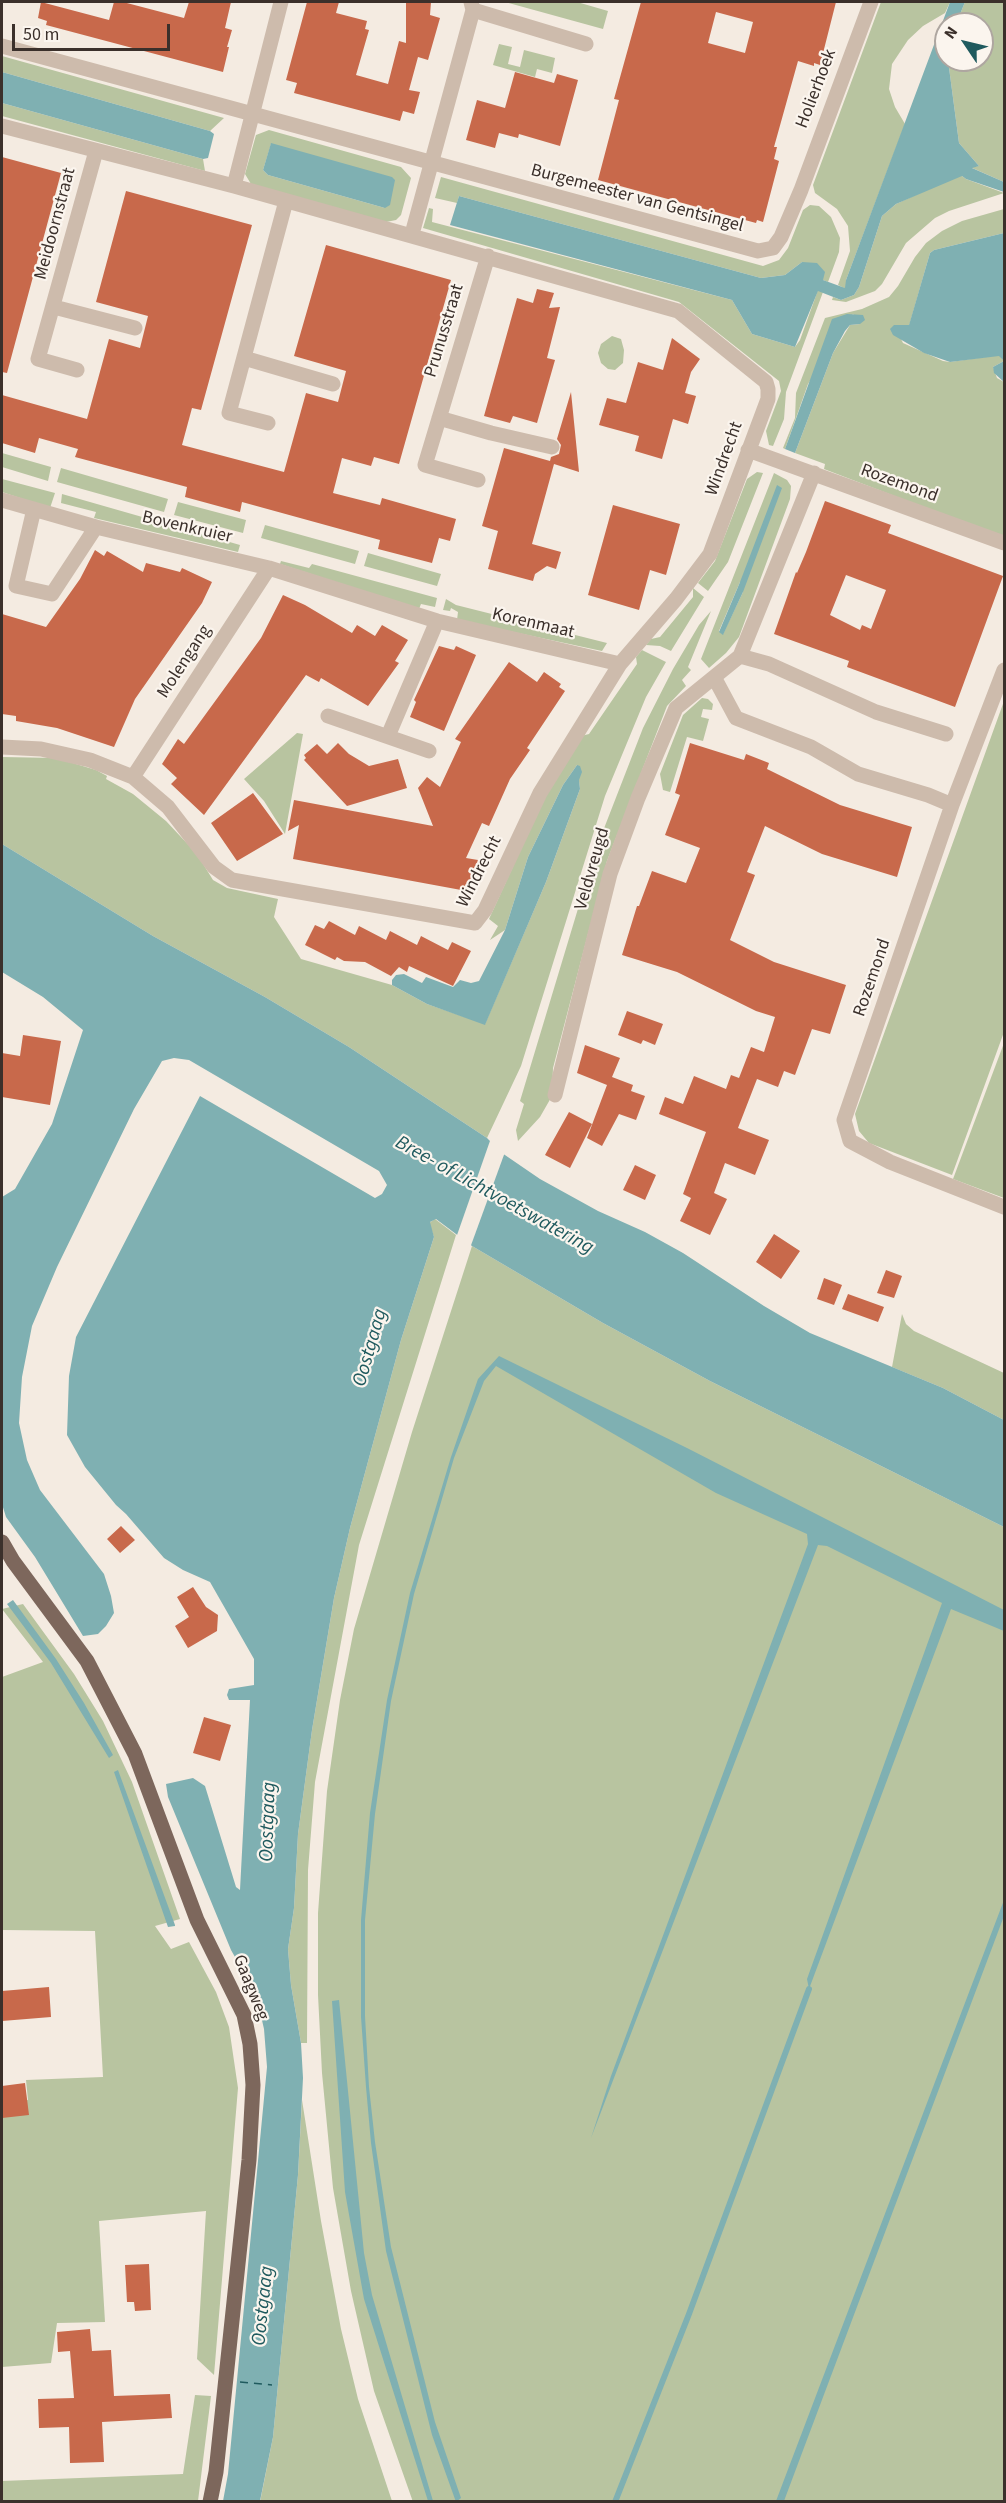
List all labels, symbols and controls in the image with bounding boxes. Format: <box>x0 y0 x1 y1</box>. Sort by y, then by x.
scale bar <box>15 12 172 50</box>
north arrow <box>934 12 994 72</box>
text: 50 m <box>23 22 59 47</box>
text: N <box>939 22 963 43</box>
street label: Holierhoek <box>792 46 842 132</box>
street label: Burgemeester van Gentsingel <box>528 160 746 238</box>
street label: Meidoornstraat <box>31 166 81 282</box>
street label: Prunusstraat <box>421 282 469 380</box>
street label: Windrecht <box>702 419 748 499</box>
street label: Rozemond <box>857 460 941 508</box>
street label: Bovenkruier <box>140 507 234 549</box>
street label: Korenmaat <box>490 604 576 644</box>
street label: Molengang <box>153 621 217 703</box>
street label: Veldvreugd <box>571 825 615 913</box>
street label: Windrecht <box>453 833 507 911</box>
street label: Rozemond <box>850 936 896 1020</box>
water label: Bree- of Lichtvoetswatering <box>391 1131 597 1261</box>
water label: Oostgaag <box>348 1306 394 1390</box>
water label: Oostgaag <box>256 1782 282 1862</box>
street label: Gaagweg <box>227 1952 273 2024</box>
water label: Oostgaag <box>248 2265 280 2347</box>

